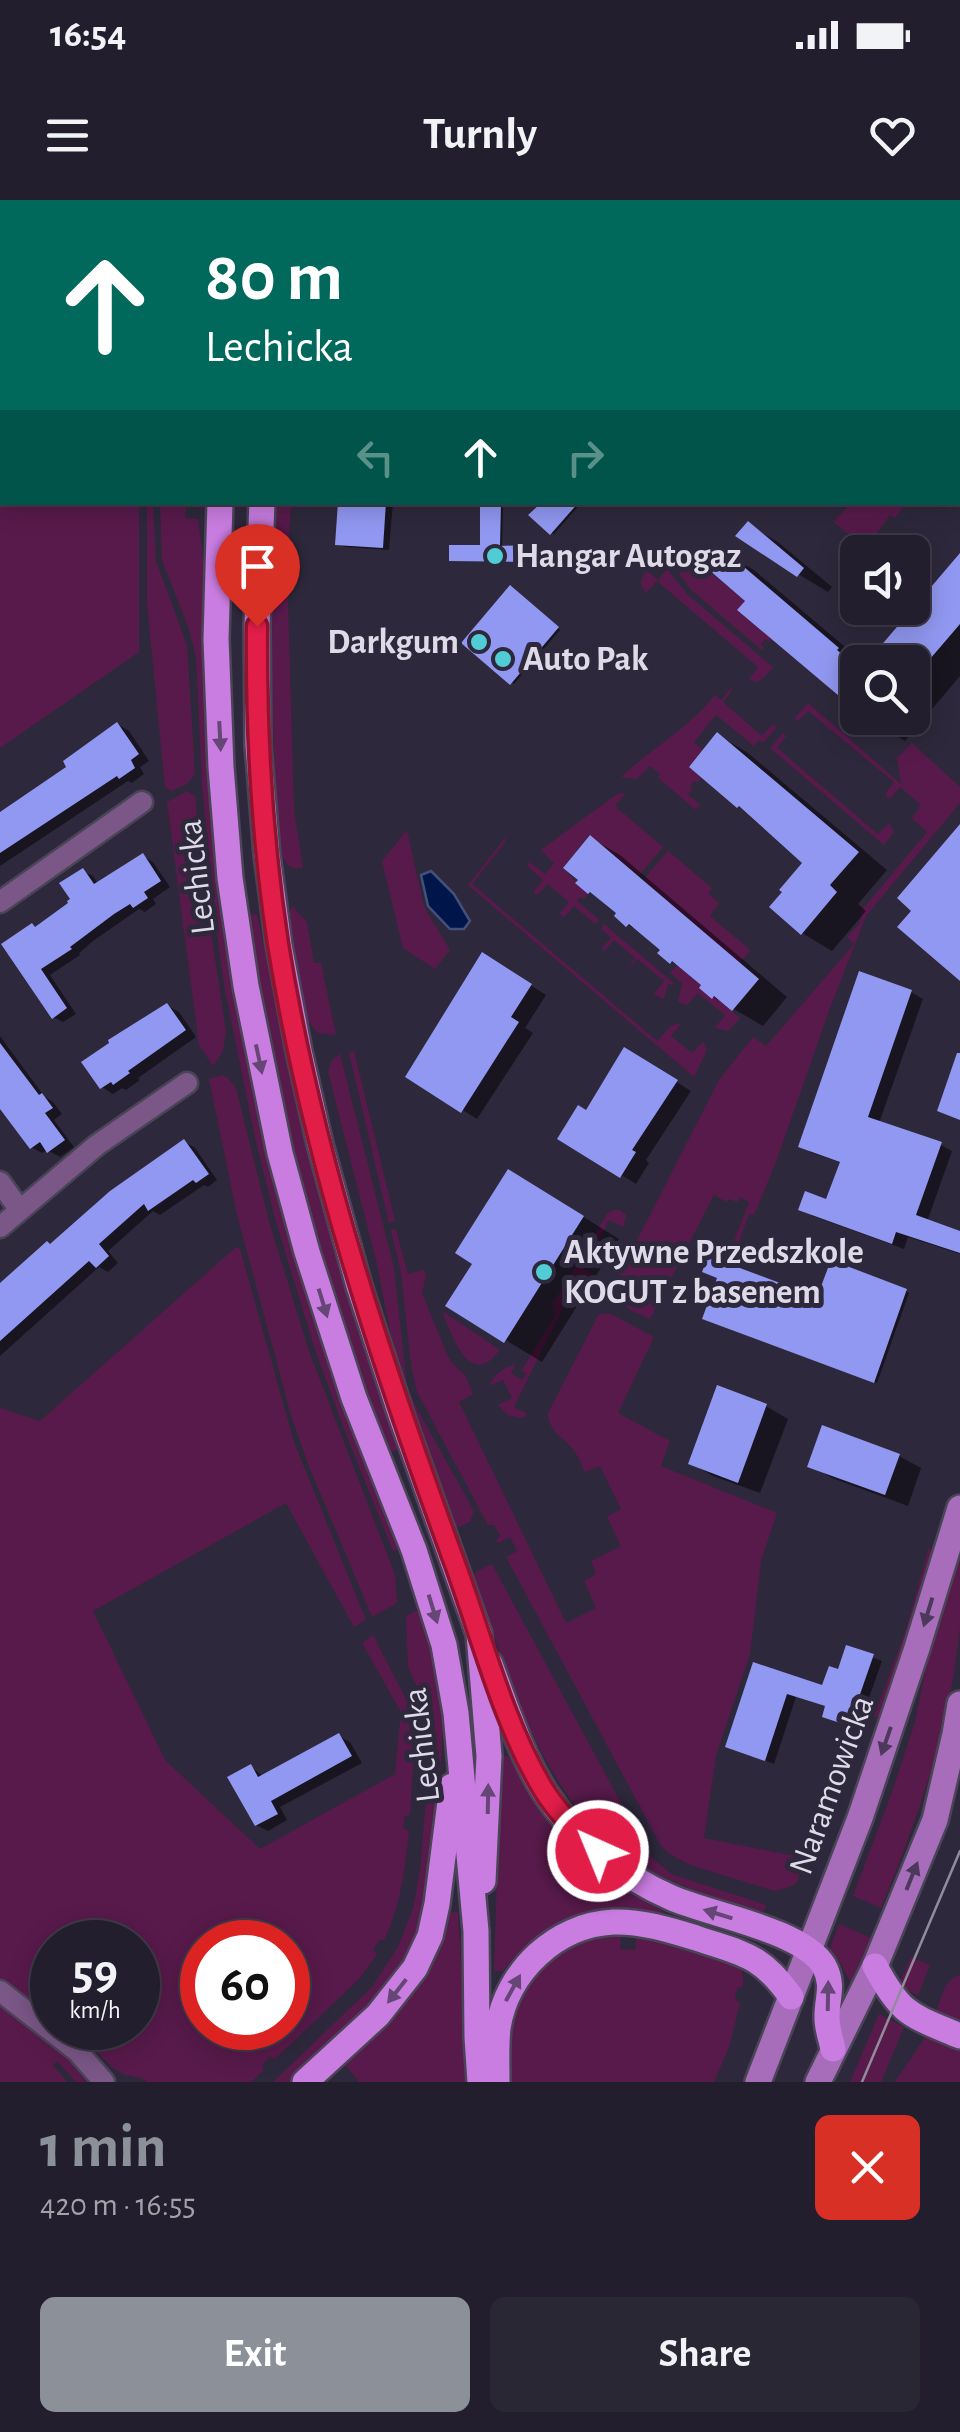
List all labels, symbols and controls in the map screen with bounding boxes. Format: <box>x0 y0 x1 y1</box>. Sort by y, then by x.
text: 16:54 <box>50 16 126 54</box>
icon: menu <box>40 108 95 163</box>
icon: heart <box>865 108 920 163</box>
text: Turnly <box>423 112 537 157</box>
icon: ahead <box>40 240 170 370</box>
text: 80 m <box>205 243 343 313</box>
text: Lechicka <box>205 325 353 370</box>
icon: left <box>348 430 403 485</box>
icon: ahead <box>453 430 508 485</box>
icon: right <box>558 430 613 485</box>
pin <box>215 524 300 627</box>
map controls <box>840 535 930 735</box>
button: sound <box>840 535 930 625</box>
icon: arrive <box>230 539 285 594</box>
place label: Hangar Autogaz <box>515 539 741 574</box>
marker: Hangar Autogaz <box>484 545 506 567</box>
place label: Darkgum <box>327 625 459 660</box>
marker: Darkgum <box>468 631 490 653</box>
place label: Auto Pak <box>523 642 649 677</box>
button: search <box>840 645 930 735</box>
marker: Auto Pak <box>492 648 514 670</box>
one-way arrow <box>212 721 228 753</box>
street label: Lechicka <box>173 818 221 936</box>
one-way arrow <box>252 1044 268 1075</box>
place label: Aktywne Przedszkole KOGUT z basenem <box>564 1235 864 1310</box>
marker: Aktywne Przedszkole KOGUT z basenem <box>533 1261 555 1283</box>
one-way arrow <box>316 1288 331 1318</box>
one-way arrow <box>426 1594 441 1624</box>
one-way arrow <box>920 1597 935 1628</box>
street label: Lechicka <box>398 1686 446 1804</box>
street label: Naramowicka <box>783 1691 881 1879</box>
one-way arrow <box>878 1726 893 1756</box>
one-way arrow <box>480 1783 496 1815</box>
position arrow <box>546 1799 650 1903</box>
one-way arrow <box>905 1861 921 1891</box>
one-way arrow <box>703 1906 733 1921</box>
speed limit sign: 60 <box>180 1920 310 2050</box>
text: 59 <box>72 1948 118 1998</box>
one-way arrow <box>504 1974 522 2002</box>
one-way arrow <box>388 1978 408 2004</box>
one-way arrow <box>820 1980 836 2012</box>
text: km/h <box>69 1998 121 2023</box>
button: close <box>815 2115 920 2220</box>
text: 1 min <box>40 2118 166 2178</box>
text: 420 m · 16:55 <box>40 2189 196 2221</box>
button: Exit <box>40 2297 470 2412</box>
button: Share <box>490 2297 920 2412</box>

